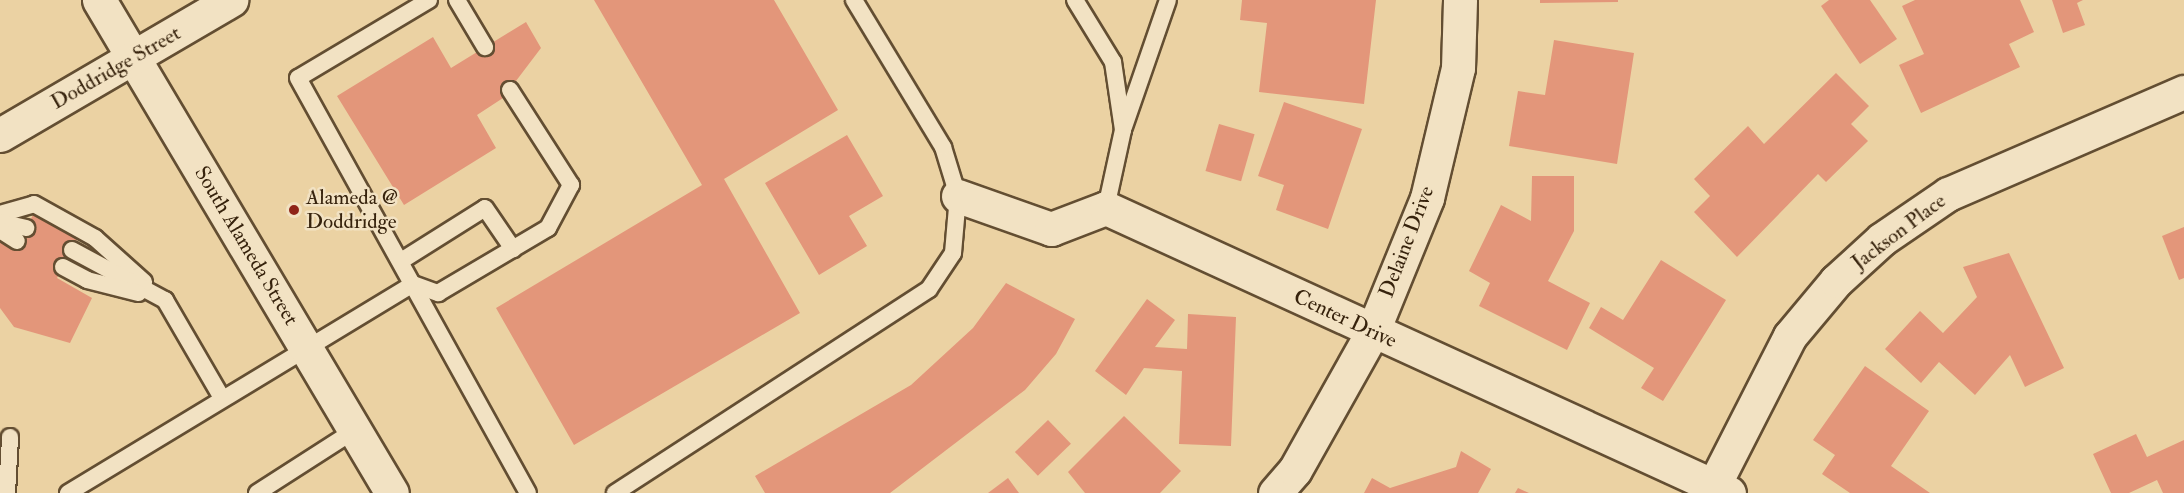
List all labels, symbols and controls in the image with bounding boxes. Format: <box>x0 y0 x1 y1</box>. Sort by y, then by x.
street label: Doddridge Street <box>47 21 185 115</box>
street label: South Alameda Street <box>189 162 303 330</box>
street label: Delaine Drive <box>1374 183 1440 301</box>
place label: Alameda @ Doddridge <box>306 185 398 235</box>
street label: Jackson Place <box>1847 188 1951 276</box>
marker: Alameda @ Doddridge <box>287 203 301 217</box>
street label: Center Drive <box>1289 284 1401 354</box>

